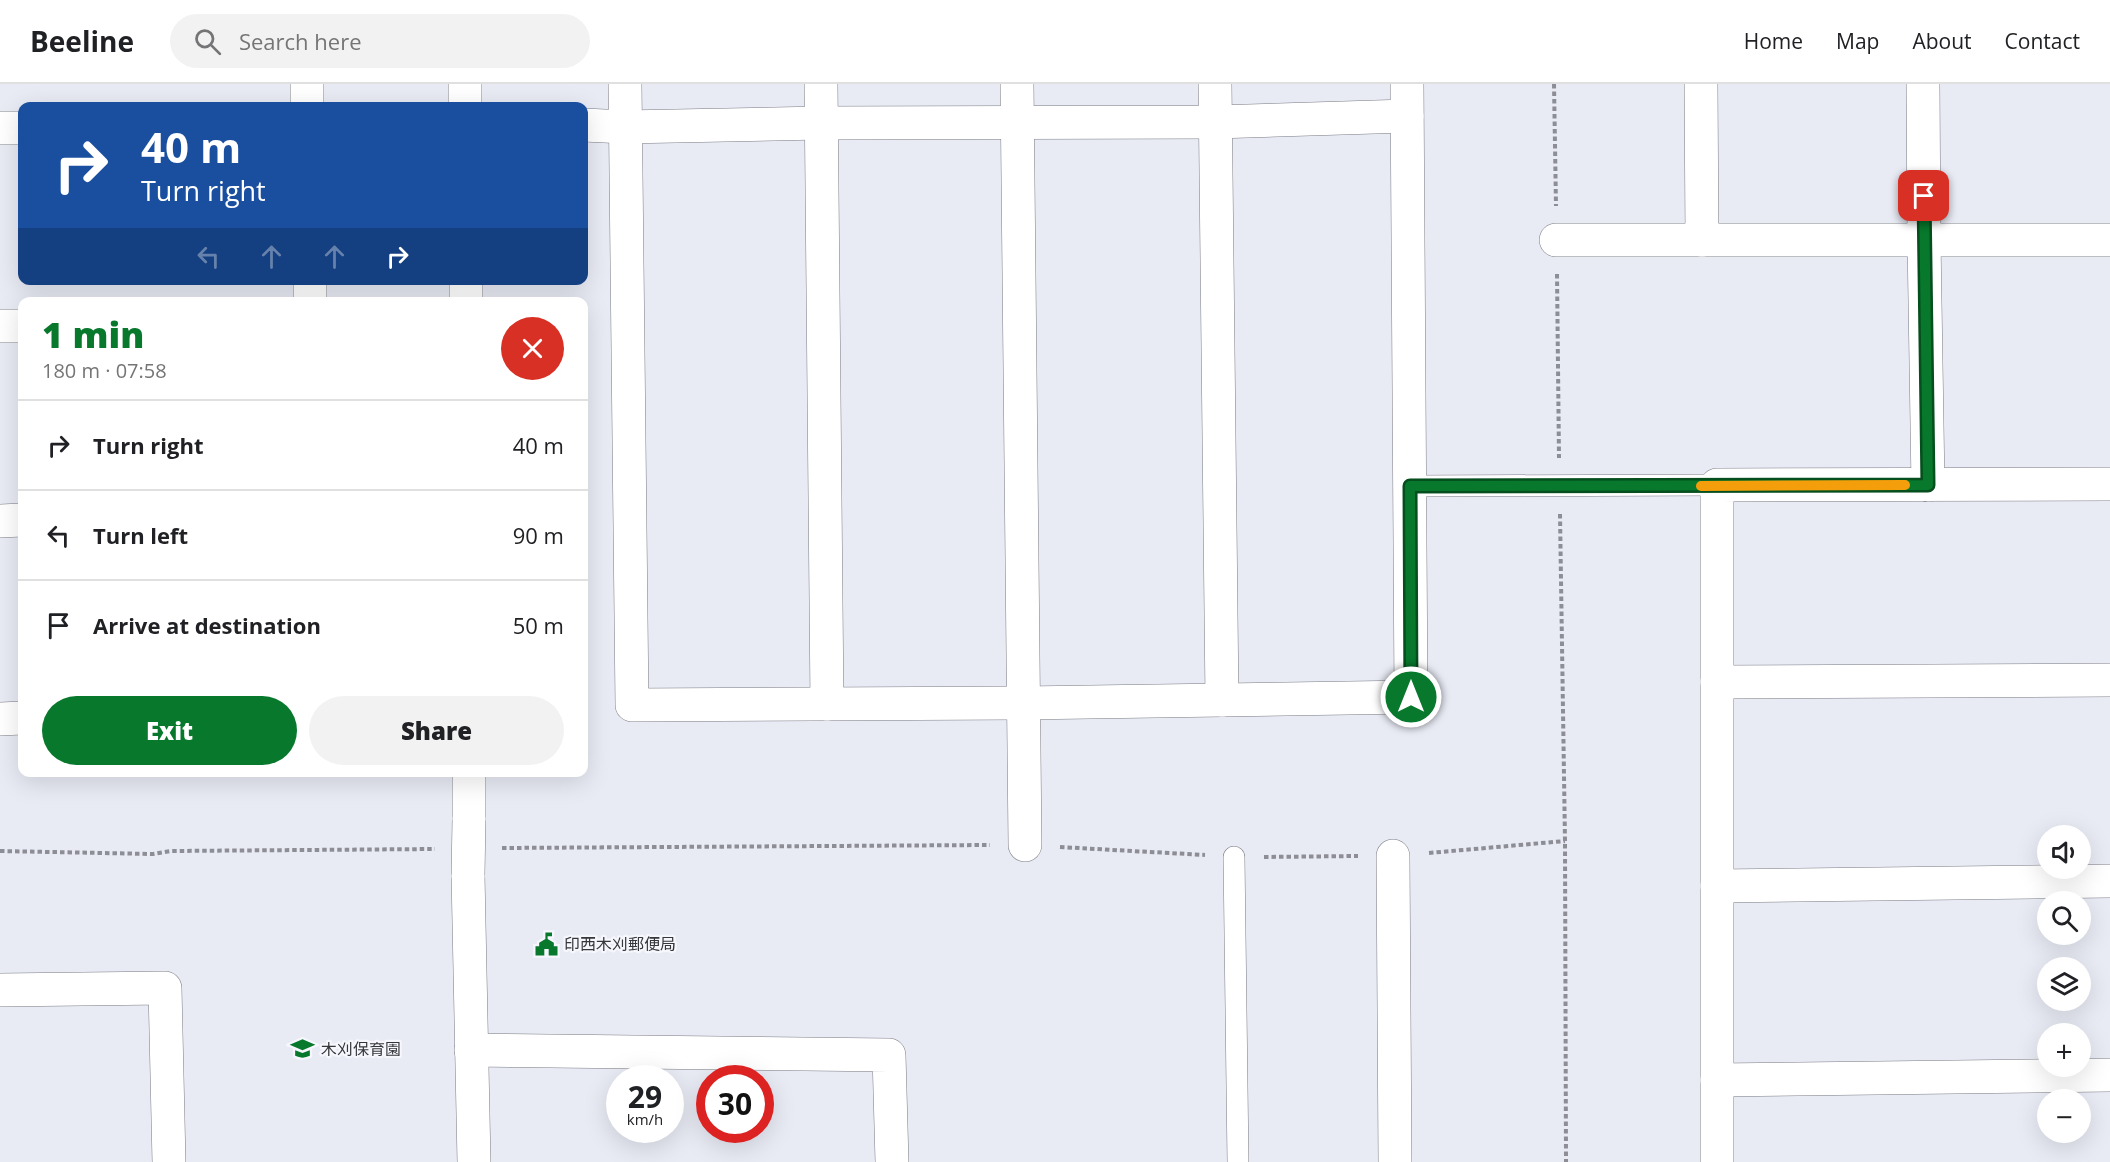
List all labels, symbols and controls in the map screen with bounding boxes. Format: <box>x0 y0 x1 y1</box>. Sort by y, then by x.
search box <box>170 14 590 68</box>
text: Beeline <box>30 22 134 60</box>
icon: search <box>191 25 224 58</box>
text: Search here <box>239 26 362 56</box>
text: Home <box>1744 27 1803 55</box>
text: Map <box>1836 27 1879 55</box>
text: About <box>1912 27 1972 55</box>
text: Contact <box>2005 27 2080 55</box>
text: 40 m <box>141 118 241 175</box>
icon: right <box>42 126 120 204</box>
pin <box>1898 170 1949 221</box>
text: Turn right <box>141 172 266 209</box>
icon: arrive <box>1907 179 1940 212</box>
icon: left <box>192 240 225 273</box>
icon: ahead <box>255 240 288 273</box>
icon: ahead <box>318 240 351 273</box>
icon: right <box>381 240 414 273</box>
text: 1 min <box>42 310 144 359</box>
button: close <box>501 317 564 380</box>
text: 180 m · 07:58 <box>42 357 167 384</box>
icon: right <box>42 429 75 462</box>
text: Turn right <box>93 430 204 460</box>
text: 40 m <box>513 430 564 460</box>
icon: left <box>42 519 75 552</box>
text: Turn left <box>93 520 188 550</box>
text: 90 m <box>513 520 564 550</box>
icon: arrive <box>42 609 75 642</box>
text: Arrive at destination <box>93 610 321 640</box>
text: 50 m <box>513 610 564 640</box>
position arrow <box>1379 665 1443 729</box>
button: Exit <box>42 696 297 765</box>
button: Share <box>309 696 564 765</box>
map controls <box>2037 825 2091 1143</box>
button: sound <box>2037 825 2091 879</box>
button: search <box>2037 891 2091 945</box>
public building icon: 印西木刈郵便局 <box>533 931 559 957</box>
place label: 印西木刈郵便局 <box>564 933 676 955</box>
button: layers <box>2037 957 2091 1011</box>
button: + <box>2037 1023 2091 1077</box>
school or university icon: 木刈保育園 <box>290 1036 316 1062</box>
place label: 木刈保育園 <box>321 1038 401 1060</box>
speed limit sign: 30 <box>696 1065 774 1143</box>
text: 29 <box>628 1076 662 1117</box>
button: − <box>2037 1089 2091 1143</box>
text: km/h <box>627 1109 663 1129</box>

